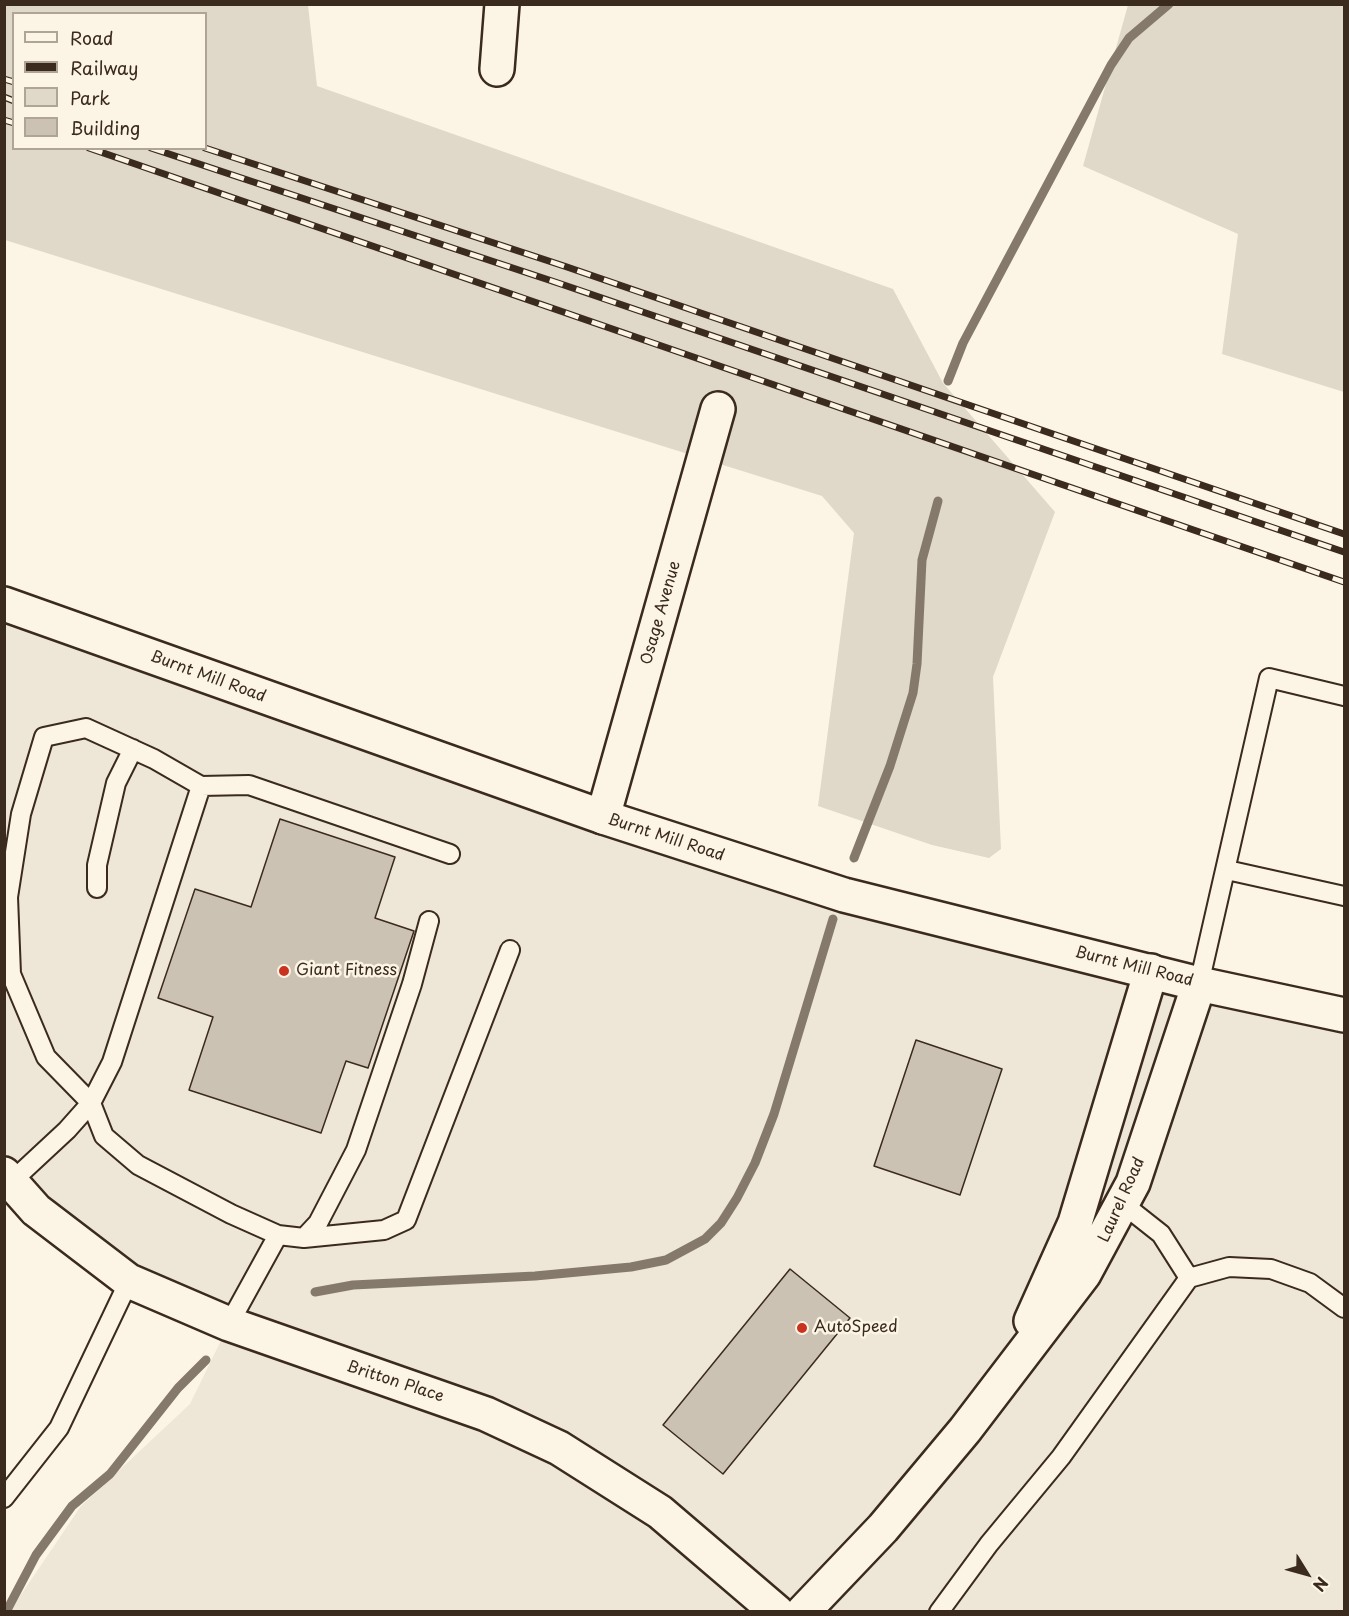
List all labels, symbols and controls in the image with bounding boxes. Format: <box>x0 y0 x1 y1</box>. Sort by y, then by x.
legend <box>12 12 207 150</box>
text: Road <box>70 24 114 51</box>
text: Railway <box>70 54 138 81</box>
text: Park <box>70 84 110 111</box>
text: Building <box>70 114 140 141</box>
street label: Osage Avenue <box>637 559 685 667</box>
street label: Burnt Mill Road <box>148 647 268 707</box>
street label: Burnt Mill Road <box>605 810 727 866</box>
street label: Burnt Mill Road <box>1073 943 1195 991</box>
place label: Giant Fitness <box>296 961 397 981</box>
marker: Giant Fitness <box>277 964 291 978</box>
street label: Laurel Road <box>1095 1155 1149 1245</box>
place label: AutoSpeed <box>814 1318 898 1338</box>
marker: AutoSpeed <box>795 1321 809 1335</box>
street label: Britton Place <box>344 1357 446 1407</box>
north arrow <box>1277 1544 1337 1604</box>
text: N <box>1308 1573 1335 1597</box>

